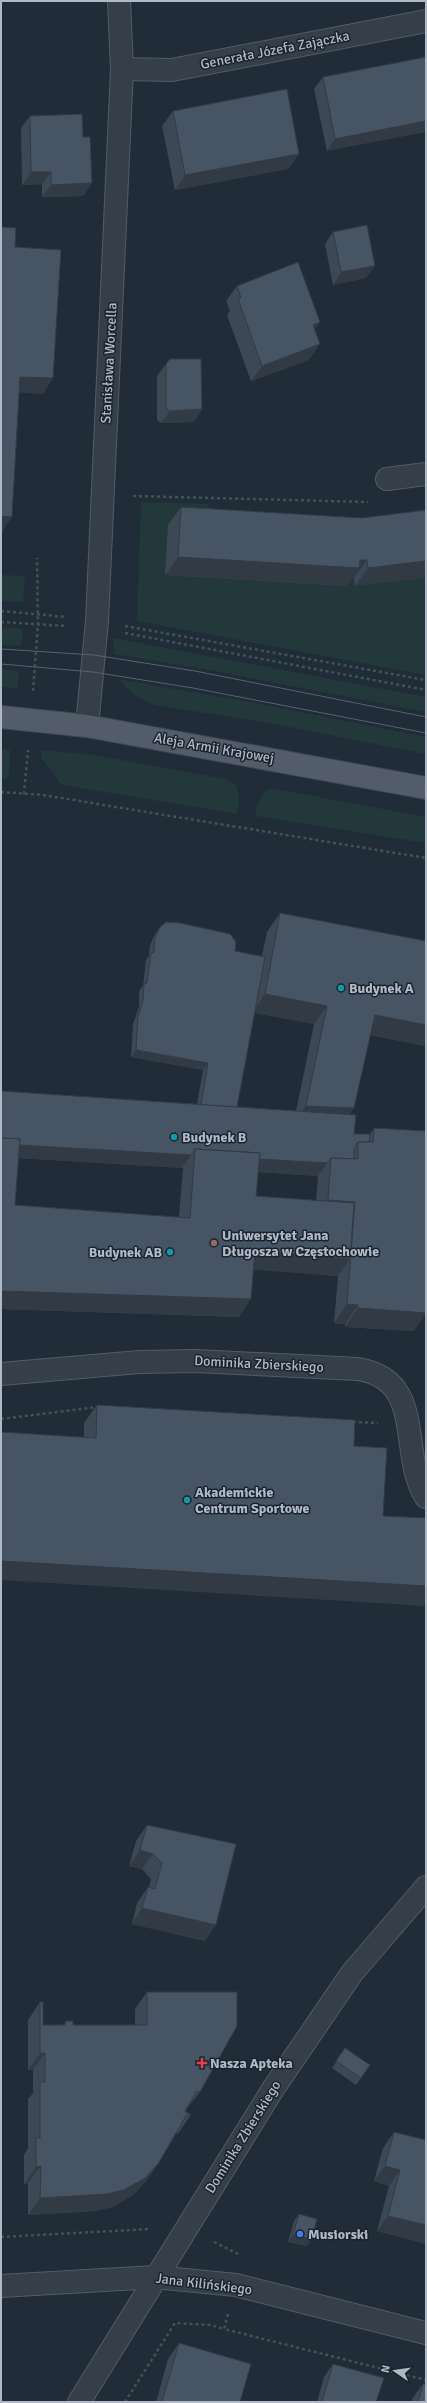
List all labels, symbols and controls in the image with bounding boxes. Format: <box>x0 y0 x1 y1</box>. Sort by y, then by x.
street label: Generała Józefa Zajączka <box>199 27 351 73</box>
street label: Stanisława Worcella <box>97 302 121 424</box>
street label: Aleja Armii Krajowej <box>153 729 275 767</box>
place label: Budynek A <box>349 980 414 997</box>
marker: Budynek A <box>336 983 346 993</box>
place label: Budynek B <box>182 1129 247 1146</box>
marker: Budynek B <box>169 1132 179 1142</box>
place label: Uniwersytet Jana Długosza w Częstochowie <box>222 1227 379 1260</box>
marker: Uniwersytet Jana Długosza w Częstochowie <box>209 1238 219 1248</box>
place label: Budynek AB <box>89 1244 162 1261</box>
marker: Budynek AB <box>165 1247 175 1257</box>
street label: Dominika Zbierskiego <box>194 1352 324 1376</box>
place label: Akademickie Centrum Sportowe <box>195 1484 310 1517</box>
marker: Akademickie Centrum Sportowe <box>182 1495 192 1505</box>
place label: Nasza Apteka <box>210 2055 293 2072</box>
marker: Nasza Apteka <box>197 2058 207 2068</box>
street label: Dominika Zbierskiego <box>201 2078 285 2196</box>
place label: Musiorski <box>308 2226 368 2243</box>
marker: Musiorski <box>295 2229 305 2239</box>
street label: Jana Kilińskiego <box>155 2270 253 2298</box>
north arrow <box>375 2351 415 2391</box>
text: N <box>379 2364 393 2374</box>

